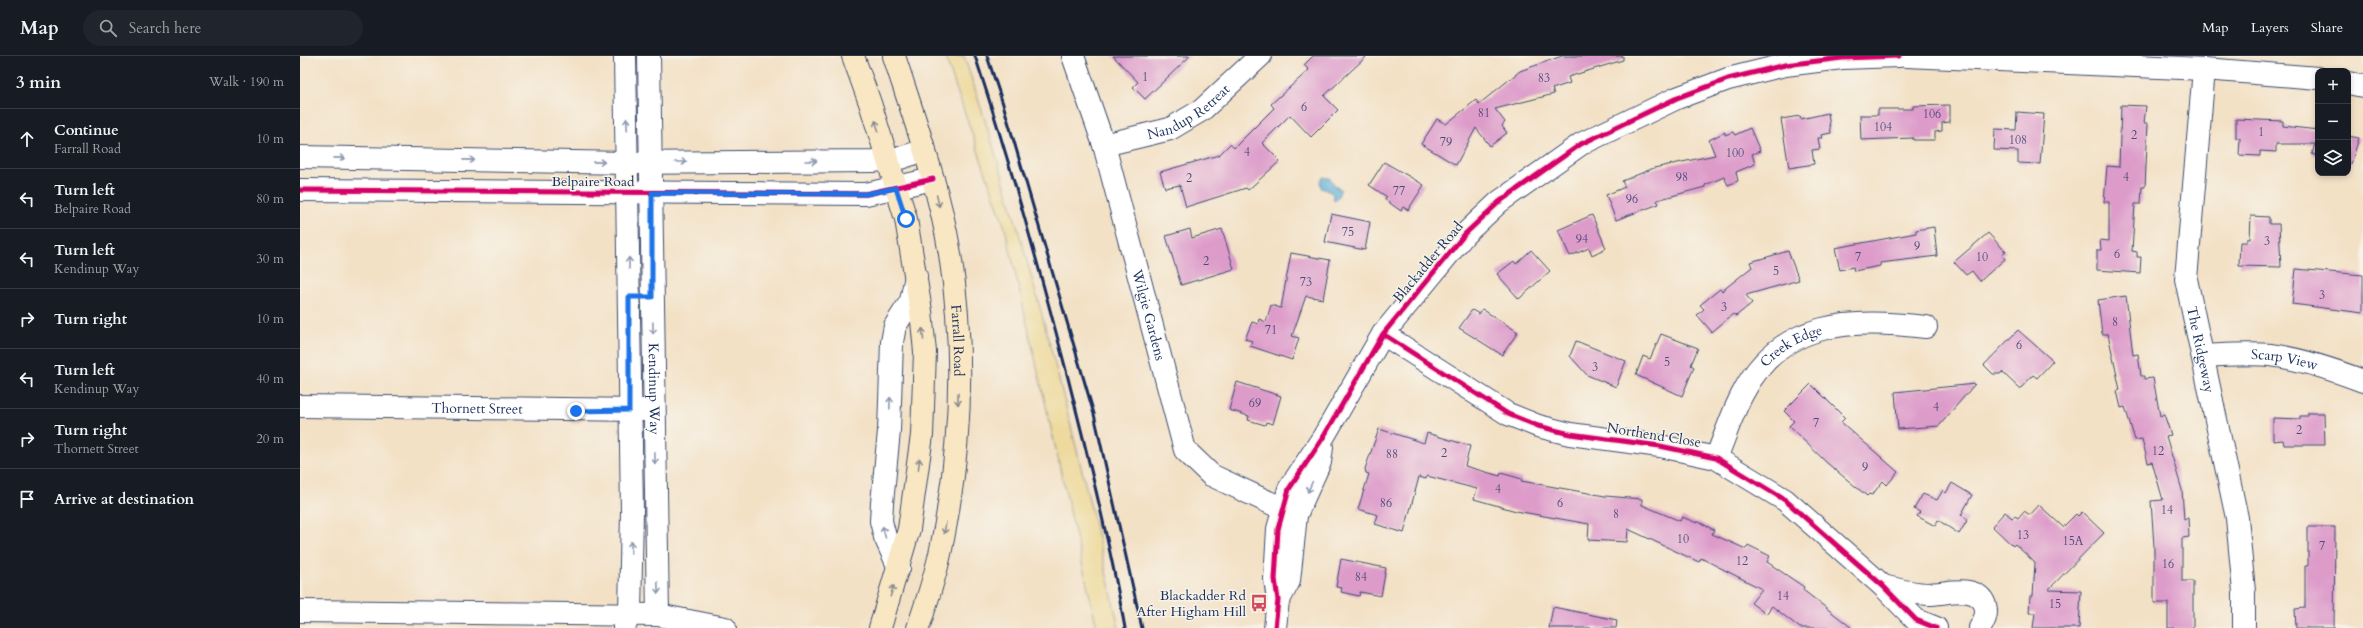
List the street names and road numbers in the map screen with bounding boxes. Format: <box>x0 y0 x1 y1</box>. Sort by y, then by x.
street label: Nandup Retreat <box>1145 79 1234 144</box>
street label: Belpaire Road <box>552 172 635 191</box>
street label: Blackadder Road <box>1389 217 1468 306</box>
street label: Wilgie Gardens <box>1128 266 1170 363</box>
street label: Farrall Road <box>947 304 969 377</box>
street label: The Ridgeway <box>2183 305 2220 395</box>
street label: Creek Edge <box>1755 320 1824 371</box>
street label: Kendinup Way <box>644 343 665 436</box>
street label: Scarp View <box>2251 345 2321 375</box>
street label: Thornett Street <box>431 398 523 418</box>
street label: Northend Close <box>1606 418 1702 452</box>

